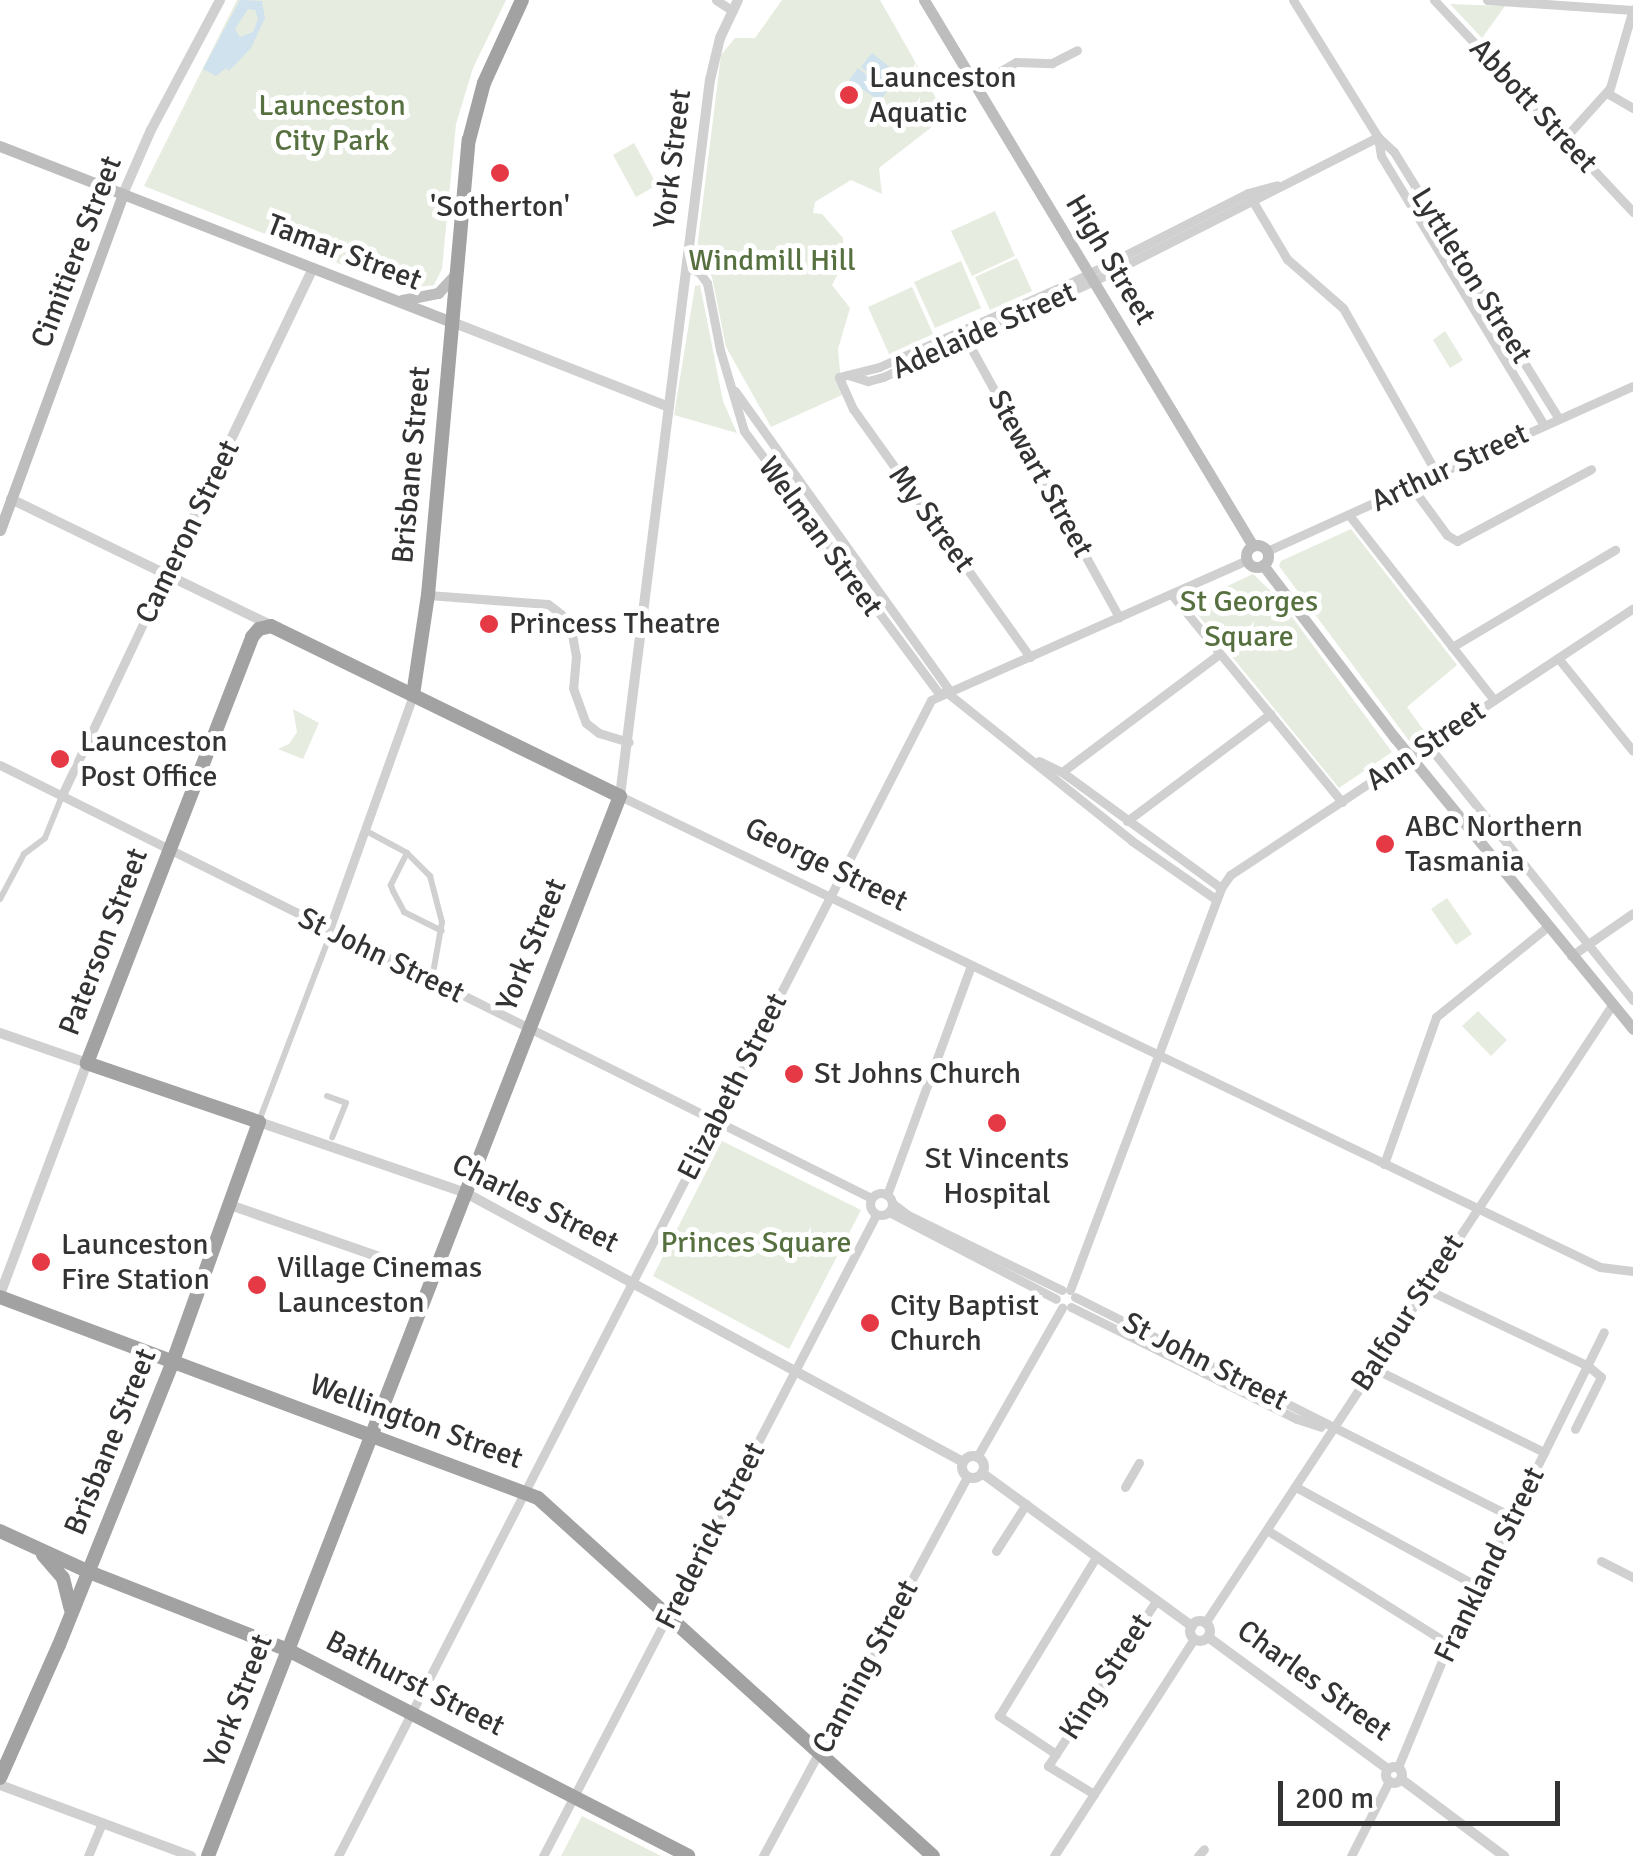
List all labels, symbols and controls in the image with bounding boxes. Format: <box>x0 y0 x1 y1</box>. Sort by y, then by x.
street label: Abbott Street <box>1461 31 1605 181</box>
place label: Launceston Aquatic <box>869 60 1017 130</box>
marker: Launceston Aquatic <box>838 84 860 106</box>
street label: York Street <box>647 87 699 231</box>
park label: Launceston City Park <box>258 88 406 158</box>
street label: Cimitiere Street <box>24 151 130 353</box>
marker: 'Sotherton' <box>489 162 511 184</box>
street label: Lyttleton Street <box>1403 182 1539 370</box>
street label: High Street <box>1057 188 1163 332</box>
place label: 'Sotherton' <box>430 189 570 225</box>
street label: Tamar Street <box>262 207 426 299</box>
park label: Windmill Hill <box>688 243 856 279</box>
street label: Adelaide Street <box>887 274 1081 388</box>
street label: Brisbane Street <box>385 365 439 565</box>
street label: Stewart Street <box>979 384 1101 564</box>
street label: Arthur Street <box>1366 416 1534 520</box>
street label: Cameron Street <box>128 435 248 629</box>
street label: Welman Street <box>750 450 890 624</box>
street label: My Street <box>880 459 982 579</box>
park label: St Georges Square <box>1180 584 1318 654</box>
place label: Princess Theatre <box>509 606 720 642</box>
marker: Princess Theatre <box>478 613 500 635</box>
street label: Ann Street <box>1360 693 1492 799</box>
place label: Launceston Post Office <box>80 724 228 794</box>
marker: Launceston Post Office <box>49 748 71 770</box>
place label: ABC Northern Tasmania <box>1405 809 1583 880</box>
street label: George Street <box>739 810 913 920</box>
marker: ABC Northern Tasmania <box>1374 833 1396 855</box>
street label: Paterson Street <box>52 843 156 1041</box>
street label: York Street <box>489 873 575 1017</box>
street label: St John Street <box>292 900 470 1012</box>
street label: Elizabeth Street <box>670 988 796 1186</box>
place label: St Johns Church <box>814 1056 1021 1092</box>
marker: St Johns Church <box>783 1063 805 1085</box>
marker: St Vincents Hospital <box>984 1110 1010 1136</box>
place label: St Vincents Hospital <box>925 1141 1069 1212</box>
street label: Charles Street <box>446 1147 624 1261</box>
park label: Princes Square <box>661 1225 851 1261</box>
place label: Launceston Fire Station <box>61 1227 210 1298</box>
street label: Balfour Street <box>1344 1228 1472 1398</box>
place label: Village Cinemas Launceston <box>277 1250 482 1320</box>
marker: Launceston Fire Station <box>30 1251 52 1273</box>
marker: Village Cinemas Launceston <box>246 1274 268 1296</box>
place label: City Baptist Church <box>890 1288 1039 1358</box>
street label: St John Street <box>1117 1305 1293 1419</box>
marker: City Baptist Church <box>859 1312 881 1334</box>
street label: Brisbane Street <box>57 1344 165 1540</box>
street label: Wellington Street <box>305 1367 527 1477</box>
street label: Frederick Street <box>648 1436 774 1636</box>
street label: Frankland Street <box>1427 1461 1553 1669</box>
street label: Canning Street <box>805 1574 927 1760</box>
street label: King Street <box>1052 1607 1160 1747</box>
street label: Charles Street <box>1230 1613 1398 1749</box>
street label: Bathurst Street <box>320 1624 510 1744</box>
street label: York Street <box>197 1629 281 1773</box>
scale bar <box>1283 1761 1566 1823</box>
text: 200 m <box>1295 1780 1374 1817</box>

